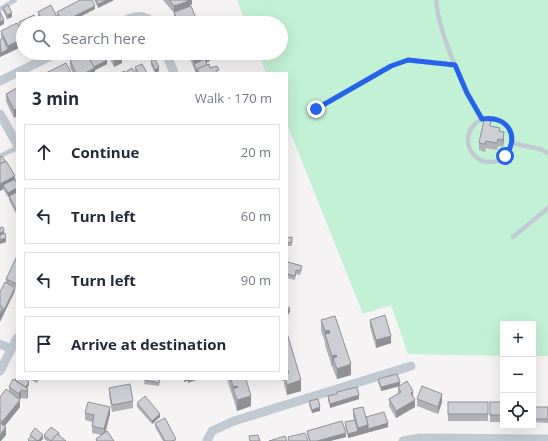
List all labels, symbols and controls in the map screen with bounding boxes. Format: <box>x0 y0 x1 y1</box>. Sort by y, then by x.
search box <box>16 16 288 60</box>
icon: search <box>30 27 52 49</box>
text: Search here <box>62 28 146 48</box>
text: 3 min <box>32 87 79 110</box>
text: Walk · 170 m <box>195 89 272 107</box>
route end <box>307 100 325 118</box>
icon: ahead <box>33 141 55 163</box>
text: Continue <box>71 142 139 162</box>
text: 20 m <box>241 143 271 161</box>
route start <box>496 147 514 165</box>
icon: left <box>33 205 55 227</box>
text: Turn left <box>71 206 136 226</box>
text: 60 m <box>241 207 271 225</box>
icon: left <box>33 269 55 291</box>
text: Turn left <box>71 270 136 290</box>
text: 90 m <box>241 271 271 289</box>
map controls <box>500 321 536 429</box>
button: + <box>500 321 536 357</box>
icon: arrive <box>33 333 55 355</box>
text: Arrive at destination <box>71 334 226 354</box>
button: − <box>500 357 536 393</box>
button: locate <box>500 393 536 429</box>

